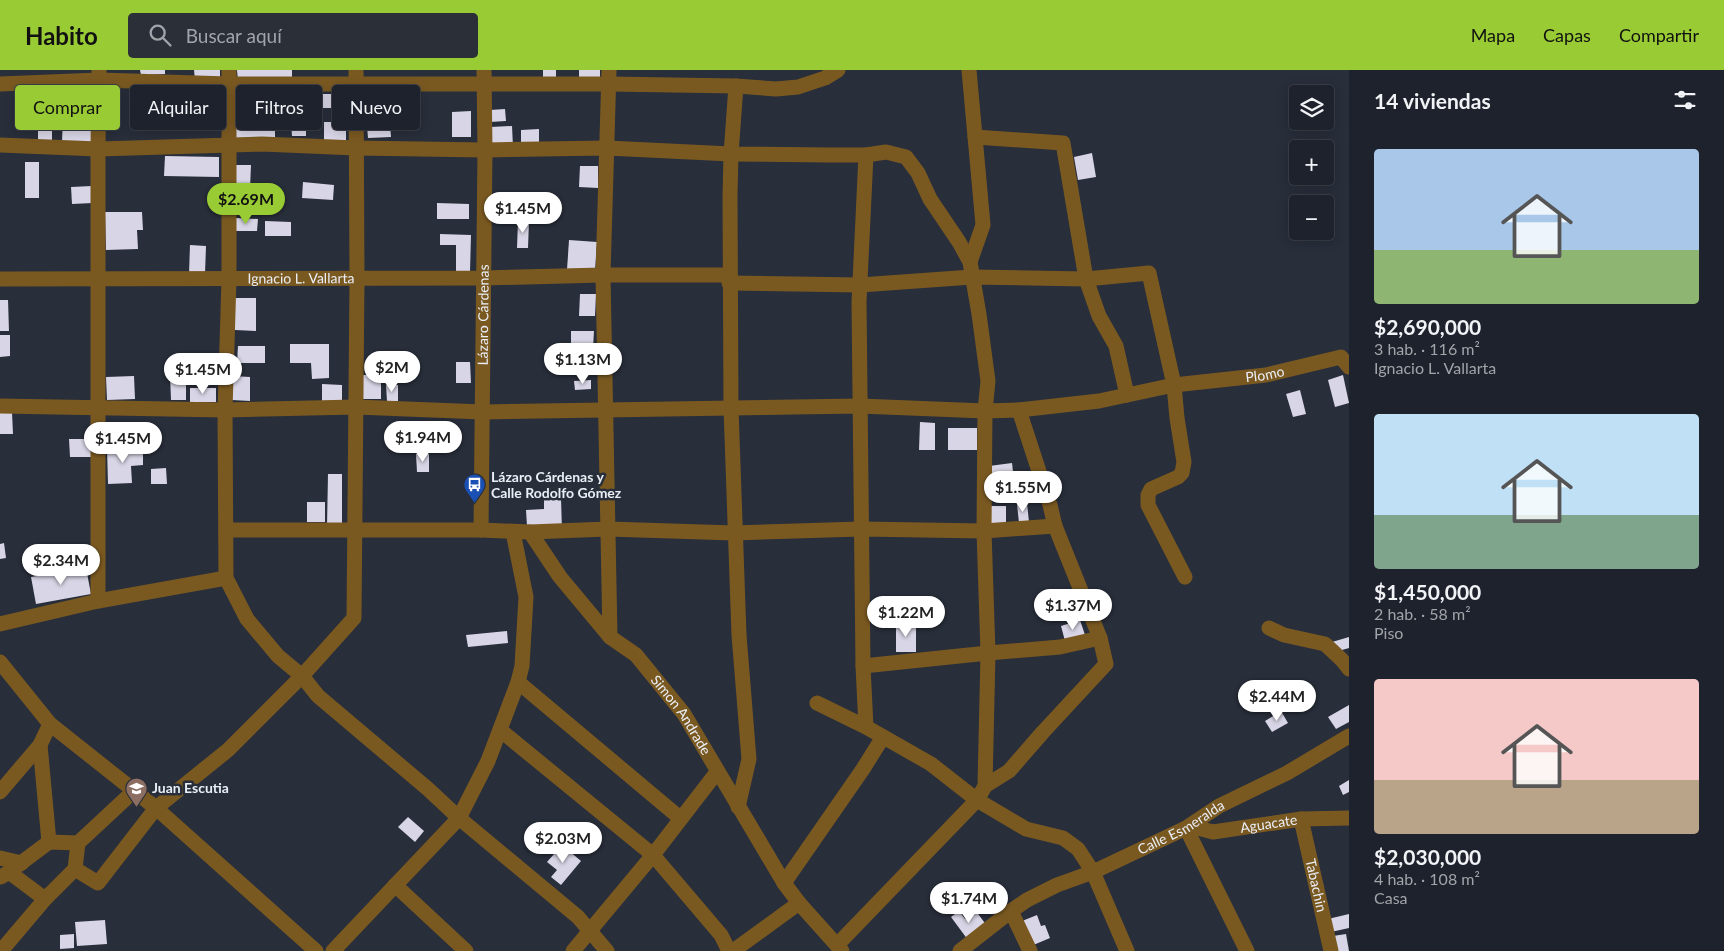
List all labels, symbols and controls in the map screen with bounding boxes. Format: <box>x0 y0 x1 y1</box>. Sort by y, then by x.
search box <box>128 13 478 58</box>
text: Habito <box>25 21 98 50</box>
icon: search <box>146 21 174 49</box>
text: Buscar aquí <box>186 24 282 47</box>
text: Mapa <box>1471 24 1515 46</box>
text: Capas <box>1543 24 1591 46</box>
text: Compartir <box>1619 24 1699 46</box>
chip: Comprar <box>15 85 120 130</box>
chip: Alquilar <box>130 85 226 130</box>
chip: Filtros <box>236 85 322 130</box>
chip: Nuevo <box>332 85 420 130</box>
map controls <box>1289 85 1334 240</box>
button: layers <box>1289 85 1334 130</box>
icon: filters <box>1671 86 1699 114</box>
text: 14 viviendas <box>1374 88 1491 113</box>
button: + <box>1289 140 1334 185</box>
icon: home <box>1492 181 1582 271</box>
pin: $2.69M <box>205 182 287 225</box>
text: $2.69M <box>218 189 274 208</box>
pin: $1.45M <box>482 191 564 234</box>
button: − <box>1289 195 1334 240</box>
text: $1.45M <box>495 198 551 217</box>
street label: Lázaro Cárdenas <box>474 264 492 366</box>
street label: Ignacio L. Vallarta <box>247 269 355 286</box>
text: $2,690,000 <box>1374 314 1481 339</box>
text: 3 hab. · 116 m² <box>1374 339 1480 358</box>
pin: $1.13M <box>542 342 624 385</box>
text: $1.13M <box>555 349 611 368</box>
pin: $2M <box>368 350 416 393</box>
pin: $1.45M <box>162 352 244 395</box>
text: $2M <box>375 357 409 376</box>
text: Ignacio L. Vallarta <box>1374 358 1496 377</box>
text: $1.45M <box>175 359 231 378</box>
street label: Plomo <box>1245 362 1286 385</box>
pin: $1.94M <box>382 420 464 463</box>
pin: $1.45M <box>82 422 164 464</box>
text: $1.94M <box>395 427 451 446</box>
text: $1.45M <box>95 428 151 447</box>
icon: home <box>1492 446 1582 536</box>
place label: Lázaro Cárdenas y Calle Rodolfo Gómez <box>491 468 622 501</box>
pin: $1.55M <box>982 470 1064 513</box>
bus stop icon: Lázaro Cárdenas y Calle Rodolfo Gómez <box>463 473 487 504</box>
text: $1.55M <box>995 477 1051 496</box>
pin: $2.34M <box>20 544 102 586</box>
text: $2.34M <box>33 550 89 569</box>
text: $1,450,000 <box>1374 579 1481 604</box>
pin: $1.37M <box>1032 588 1114 631</box>
text: $1.37M <box>1045 595 1101 614</box>
pin: $1.22M <box>865 596 947 638</box>
text: $1.22M <box>878 602 934 621</box>
text: 2 hab. · 58 m² <box>1374 604 1471 623</box>
text: Piso <box>1374 623 1403 642</box>
street label: Simon Andrade <box>648 671 715 758</box>
pin: $2.44M <box>1236 680 1318 722</box>
text: $2.44M <box>1249 686 1305 705</box>
icon: home <box>1492 711 1582 801</box>
school or university icon: Juan Escutia <box>124 776 148 807</box>
place label: Juan Escutia <box>152 779 229 796</box>
street label: Calle Esmeralda <box>1135 796 1227 858</box>
street label: Aguacate <box>1239 811 1298 836</box>
pin: $2.03M <box>522 822 604 864</box>
text: $2.03M <box>535 828 591 847</box>
text: $2,030,000 <box>1374 844 1481 869</box>
street label: Tabachin <box>1302 857 1331 913</box>
text: 4 hab. · 108 m² <box>1374 869 1480 888</box>
pin: $1.74M <box>928 882 1010 924</box>
text: $1.74M <box>941 888 997 907</box>
text: Casa <box>1374 888 1408 907</box>

